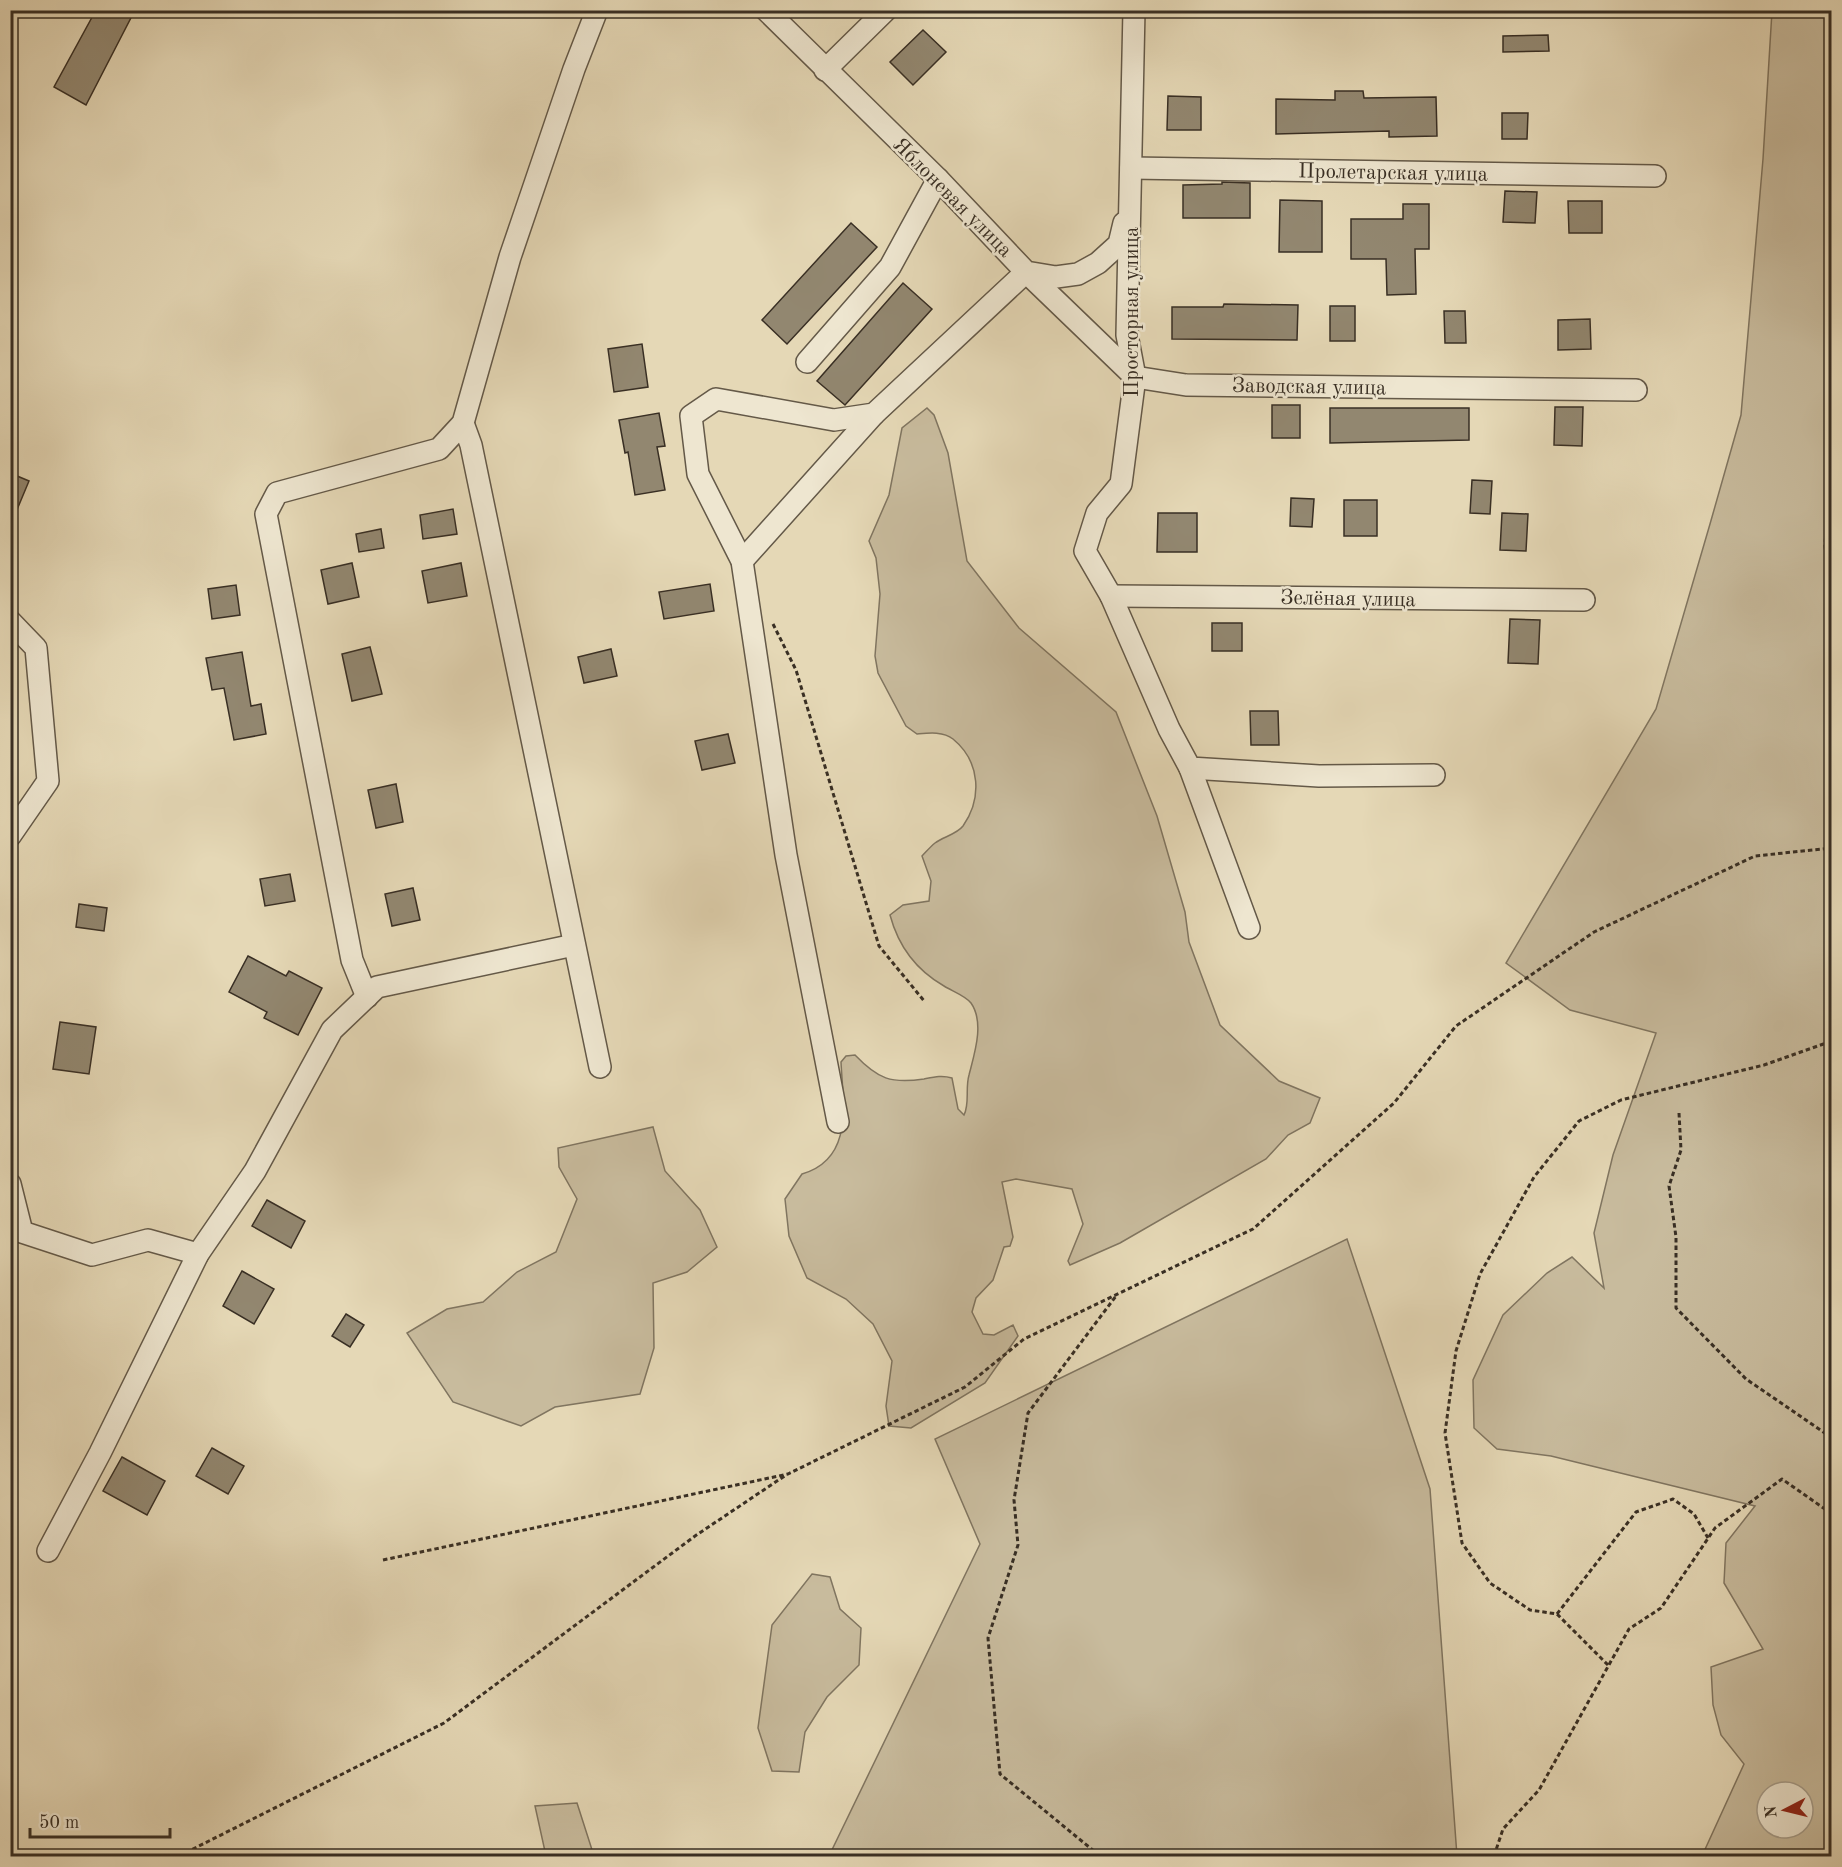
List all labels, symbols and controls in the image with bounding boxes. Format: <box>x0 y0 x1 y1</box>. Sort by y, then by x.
street label: Яблоневая улица <box>888 134 1016 262</box>
street label: Пролетарская улица <box>1298 161 1488 186</box>
street label: Просторная улица <box>1122 227 1143 397</box>
street label: Заводская улица <box>1232 376 1386 399</box>
street label: Зелёная улица <box>1280 588 1416 611</box>
north arrow <box>1755 1780 1815 1840</box>
scale bar <box>30 1801 170 1839</box>
text: N <box>1763 1804 1781 1819</box>
text: 50 m <box>39 1814 79 1832</box>

